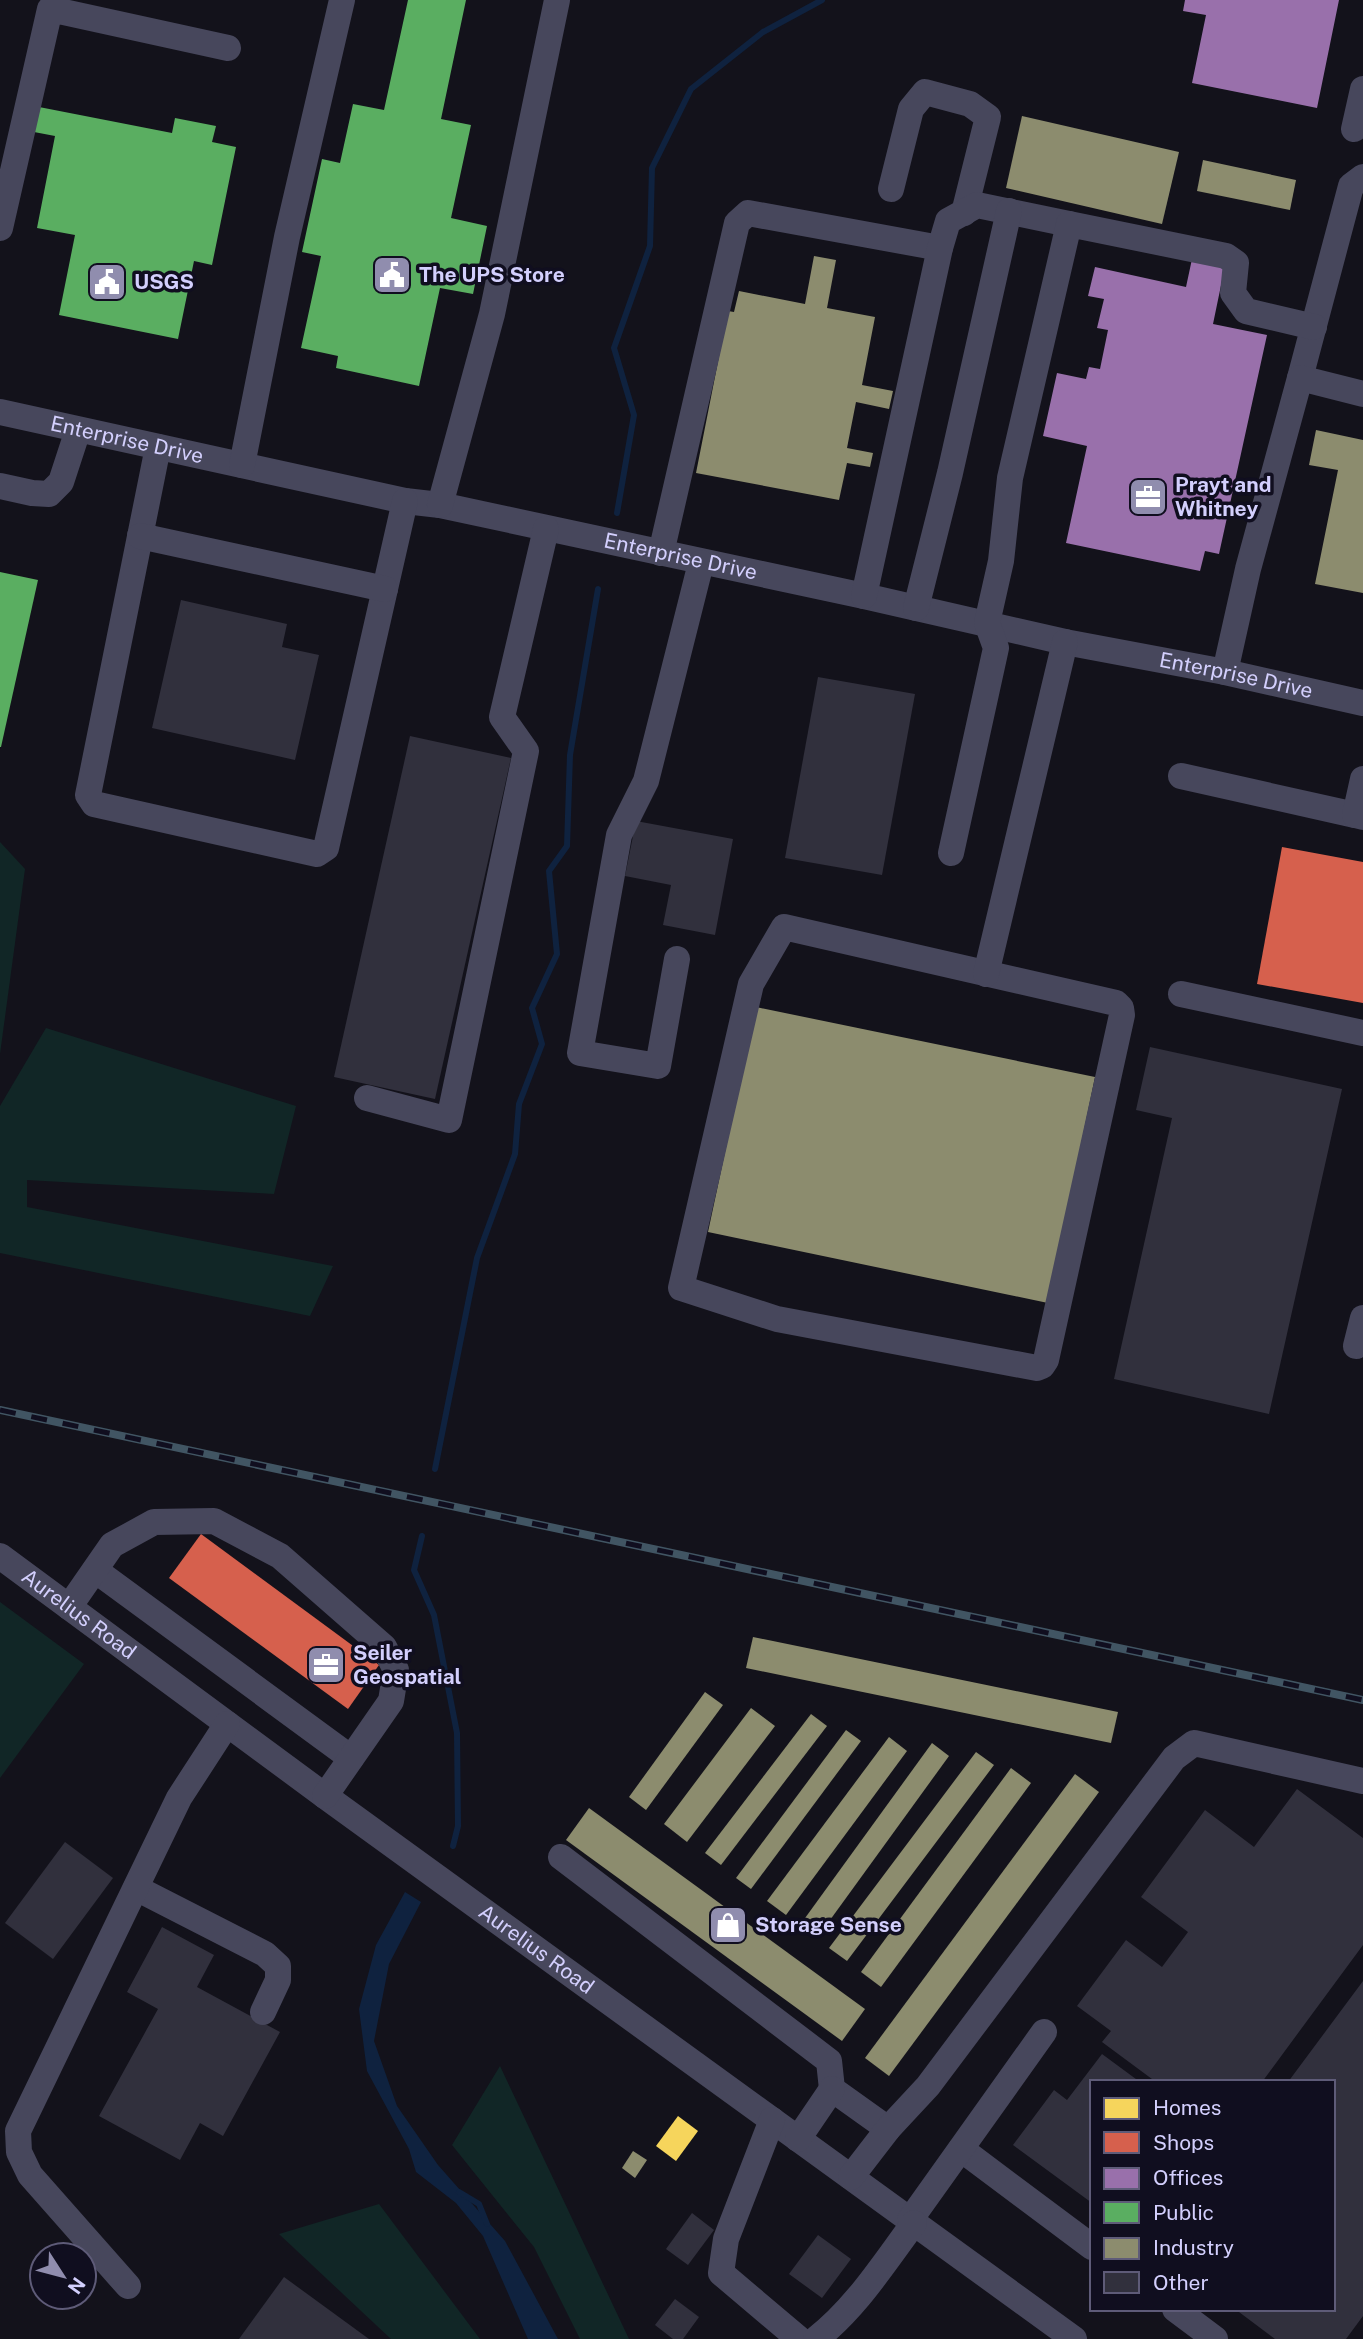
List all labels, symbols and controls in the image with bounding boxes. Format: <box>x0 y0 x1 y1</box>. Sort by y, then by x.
public building icon: The UPS Store <box>371 254 413 296</box>
public building icon: USGS <box>86 261 128 303</box>
place label: The UPS Store <box>419 262 565 287</box>
place label: USGS <box>134 269 194 294</box>
street label: Enterprise Drive <box>48 410 206 468</box>
place label: Prayt and Whitney <box>1175 472 1271 521</box>
office icon: Prayt and Whitney <box>1127 476 1169 518</box>
street label: Enterprise Drive <box>602 528 760 585</box>
street label: Enterprise Drive <box>1157 647 1315 703</box>
street label: Aurelius Road <box>17 1563 141 1664</box>
place label: Seiler Geospatial <box>353 1640 462 1689</box>
office icon: Seiler Geospatial <box>305 1644 347 1686</box>
street label: Aurelius Road <box>474 1899 599 1999</box>
shop icon: Storage Sense <box>707 1904 749 1946</box>
place label: Storage Sense <box>755 1912 902 1937</box>
legend <box>1090 2080 1335 2311</box>
text: Homes <box>1153 2095 1221 2120</box>
text: Shops <box>1153 2130 1214 2155</box>
text: Offices <box>1153 2165 1223 2190</box>
text: Public <box>1153 2200 1214 2225</box>
text: Industry <box>1153 2235 1234 2260</box>
north arrow <box>28 2241 98 2311</box>
text: Other <box>1153 2270 1209 2295</box>
text: N <box>63 2274 90 2298</box>

